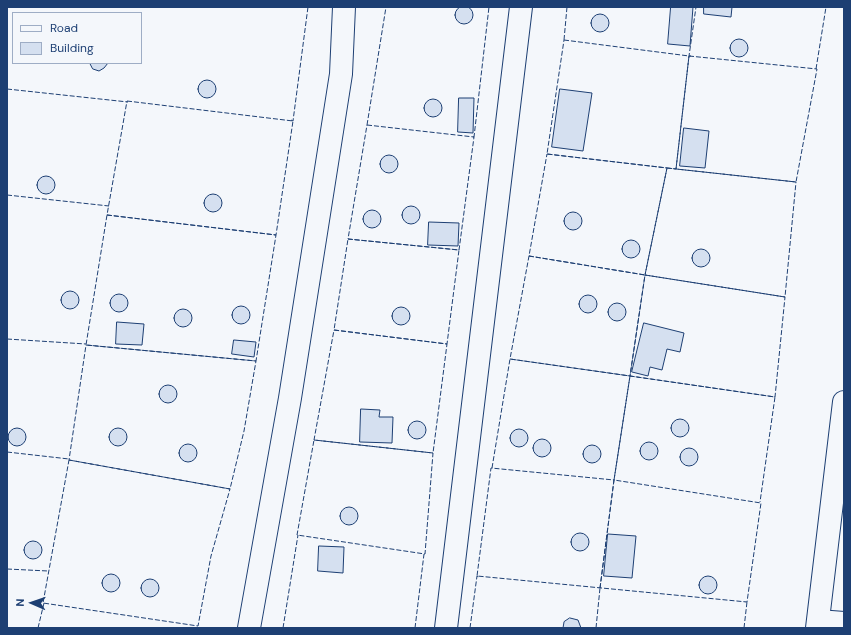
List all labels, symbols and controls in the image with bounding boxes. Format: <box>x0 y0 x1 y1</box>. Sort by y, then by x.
legend <box>12 12 142 64</box>
text: Road <box>50 20 78 36</box>
text: Building <box>50 40 94 56</box>
north arrow <box>12 583 52 623</box>
text: N <box>13 598 27 607</box>

